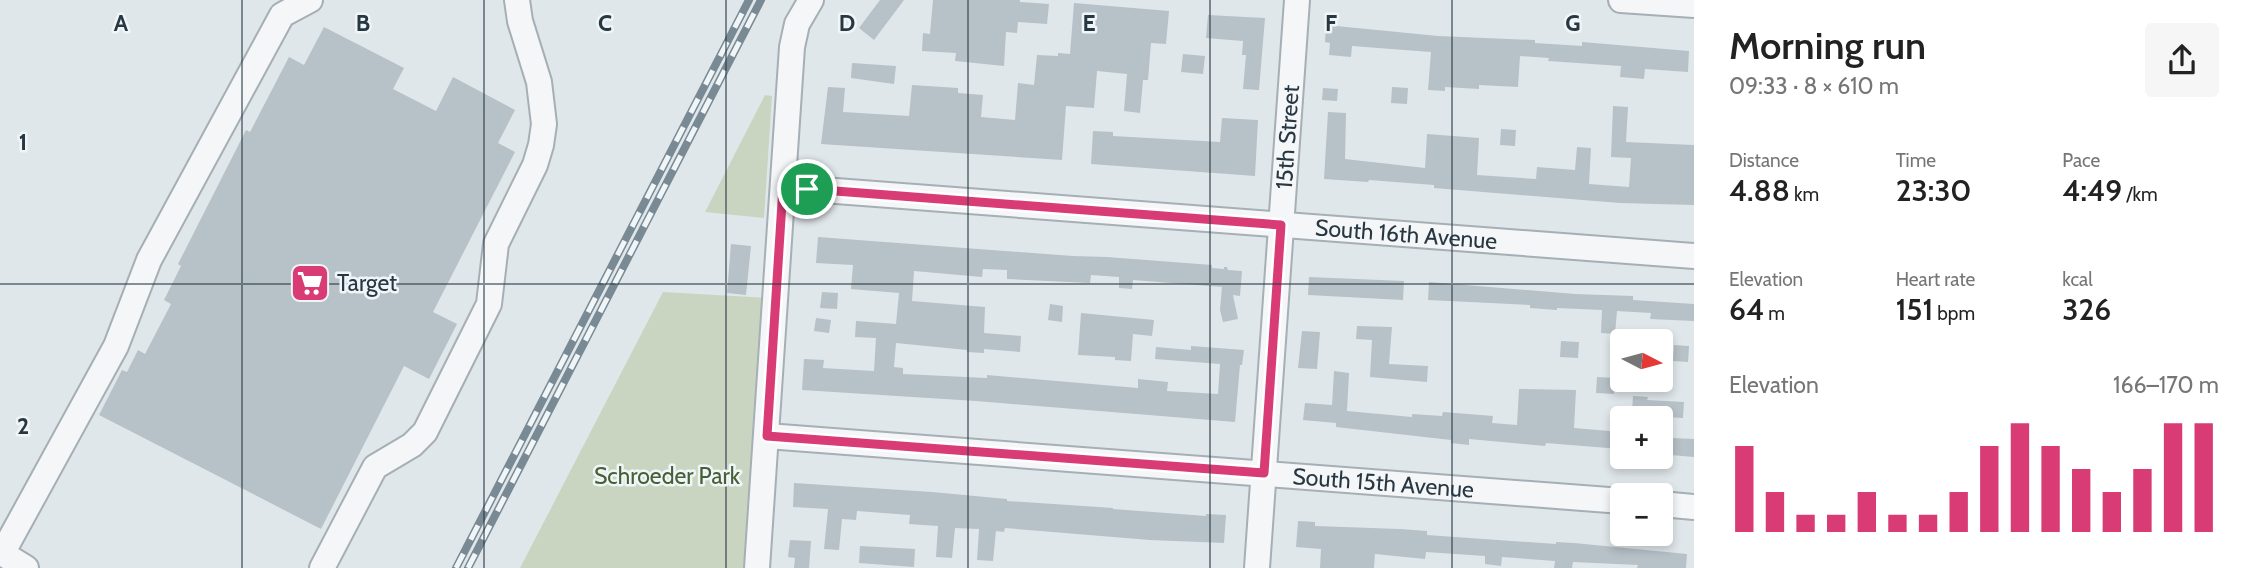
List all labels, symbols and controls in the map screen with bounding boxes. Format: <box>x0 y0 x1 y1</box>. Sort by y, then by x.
text: A <box>114 9 129 37</box>
text: B <box>356 9 370 37</box>
text: C <box>598 9 612 37</box>
text: D <box>839 9 855 37</box>
text: E <box>1082 9 1096 37</box>
text: F <box>1325 9 1337 37</box>
text: G <box>1565 9 1581 37</box>
text: Morning run <box>1729 22 1926 69</box>
button: share <box>2145 23 2219 97</box>
text: 09:33 · 8 × 610 m <box>1729 72 1899 100</box>
street label: 15th Street <box>1270 84 1305 190</box>
text: 1 <box>19 128 27 156</box>
text: Distance <box>1729 149 1799 172</box>
text: Time <box>1896 149 1936 172</box>
text: Pace <box>2062 149 2100 172</box>
pin <box>777 159 837 219</box>
icon: arrive <box>788 170 826 208</box>
text: 4.88 <box>1729 172 1790 209</box>
text: 23:30 <box>1896 172 1971 209</box>
text: 4:49 <box>2062 172 2122 209</box>
text: km <box>1790 183 1819 206</box>
text: /km <box>2122 183 2158 206</box>
street label: South 16th Avenue <box>1314 213 1499 255</box>
supermarket icon: Target <box>289 262 331 304</box>
text: Elevation <box>1729 268 1803 291</box>
text: Heart rate <box>1896 268 1975 291</box>
text: kcal <box>2062 268 2093 291</box>
place label: Target <box>337 269 397 297</box>
text: 64 <box>1729 291 1764 328</box>
text: 151 <box>1896 291 1933 328</box>
text: 326 <box>2062 291 2111 328</box>
text: m <box>1764 302 1785 325</box>
text: bpm <box>1933 302 1975 325</box>
north arrow <box>1610 329 1673 392</box>
map controls <box>1610 329 1673 546</box>
text: Elevation <box>1729 371 1819 399</box>
text: 166–170 m <box>2113 371 2219 399</box>
button: + <box>1610 406 1673 469</box>
text: 2 <box>17 412 29 440</box>
park label: Schroeder Park <box>594 462 741 490</box>
street label: South 15th Avenue <box>1291 462 1475 504</box>
button: − <box>1610 483 1673 546</box>

